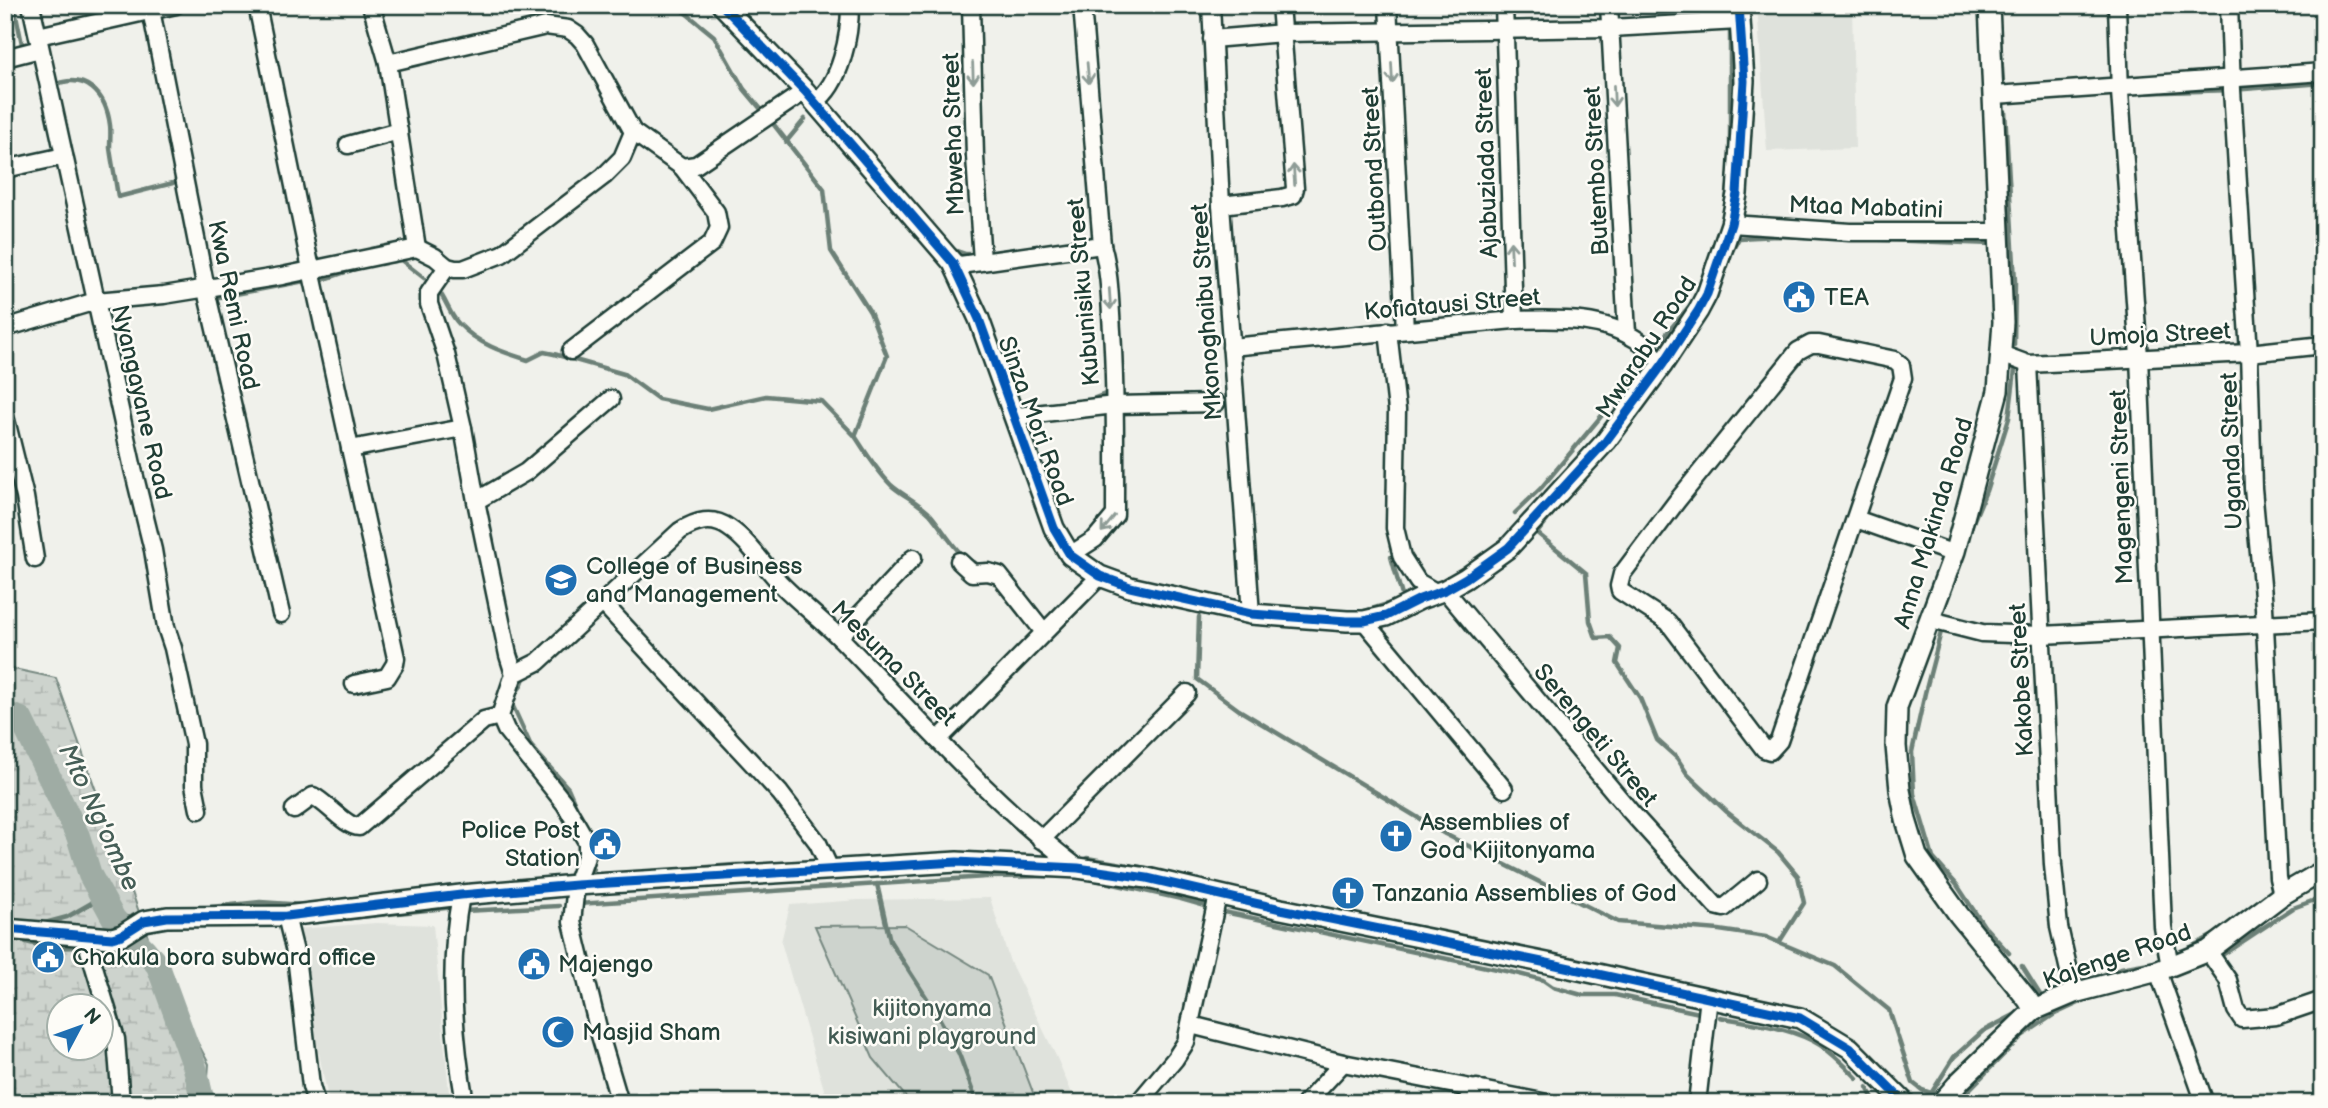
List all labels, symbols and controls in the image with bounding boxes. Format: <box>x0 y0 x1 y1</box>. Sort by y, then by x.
street label: Mbweha Street <box>936 51 971 216</box>
one-way arrow <box>1082 61 1095 84</box>
one-way arrow <box>966 62 980 85</box>
one-way arrow <box>1385 62 1398 85</box>
street label: Ajabuziada Street <box>1469 67 1504 259</box>
street label: Outbond Street <box>1356 85 1393 252</box>
street label: Butembo Street <box>1578 85 1615 257</box>
one-way arrow <box>1608 85 1621 108</box>
one-way arrow <box>1288 164 1301 187</box>
street label: Mtaa Mabatini <box>1788 190 1944 225</box>
street label: Kubunisiku Street <box>1061 196 1106 387</box>
street label: Mkonoghaibu Street <box>1184 202 1229 422</box>
street label: Kwa Remi Road <box>201 218 266 392</box>
one-way arrow <box>1505 241 1518 264</box>
street label: Mwarabu Road <box>1590 271 1703 424</box>
public building icon: TEA <box>1780 278 1818 316</box>
street label: Kofiatausi Street <box>1363 282 1542 327</box>
place label: TEA <box>1824 283 1869 312</box>
one-way arrow <box>1104 288 1117 310</box>
street label: Nyangayane Road <box>105 302 178 502</box>
street label: Umoja Street <box>2088 316 2232 353</box>
street label: Sinza Mori Road <box>991 333 1080 510</box>
street label: Uganda Street <box>2214 371 2249 530</box>
street label: Magengeni Street <box>2104 388 2139 585</box>
street label: Anna Makinda Road <box>1888 414 1979 632</box>
one-way arrow <box>1100 515 1116 533</box>
place label: College of Business and Management <box>586 552 802 609</box>
school or university icon: College of Business and Management <box>542 561 580 599</box>
street label: Mesuma Street <box>825 595 963 733</box>
street label: Kakobe Street <box>2003 602 2040 757</box>
street label: Serengeti Street <box>1527 658 1664 813</box>
water label: Mto Ng'ombe <box>51 739 146 896</box>
place label: Assemblies of God Kijitonyama <box>1420 808 1595 865</box>
place label: Police Post Station <box>461 816 581 873</box>
church icon: Assemblies of God Kijitonyama <box>1377 817 1415 855</box>
public building icon: Police Post Station <box>586 825 624 863</box>
church icon: Tanzania Assemblies of God <box>1329 874 1367 912</box>
place label: Tanzania Assemblies of God <box>1372 879 1677 908</box>
street label: Kajenge Road <box>2039 918 2195 995</box>
public building icon: Chakula bora subward office <box>29 938 67 976</box>
place label: Chakula bora subward office <box>72 943 376 972</box>
public building icon: Majengo <box>515 945 553 983</box>
place label: Majengo <box>558 950 653 979</box>
north arrow <box>46 992 116 1062</box>
park label: kijitonyama kisiwani playground <box>828 994 1037 1051</box>
text: N <box>78 1004 105 1030</box>
mosque icon: Masjid Sham <box>539 1013 577 1051</box>
place label: Masjid Sham <box>582 1018 720 1047</box>

